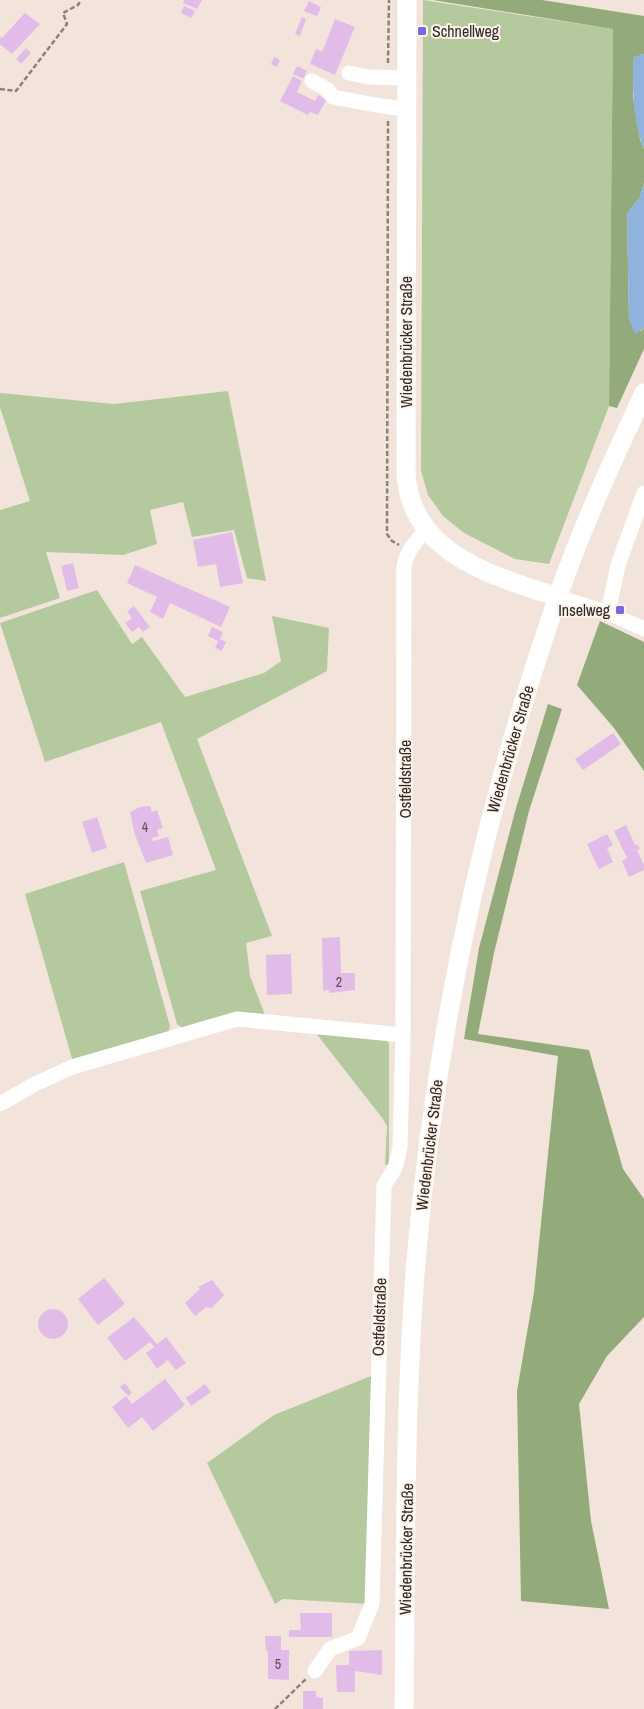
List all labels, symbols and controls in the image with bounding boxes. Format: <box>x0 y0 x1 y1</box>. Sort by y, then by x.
place label: Schnellweg <box>432 20 500 42</box>
marker: Schnellweg <box>416 25 428 37</box>
street label: Wiedenbrücker Straße <box>395 276 417 408</box>
place label: Inselweg <box>558 599 611 621</box>
marker: Inselweg <box>614 604 626 616</box>
street label: Wiedenbrücker Straße <box>481 683 539 815</box>
street label: Ostfeldstraße <box>394 740 416 818</box>
house number: 4 <box>142 818 149 836</box>
house number: 2 <box>336 973 342 991</box>
street label: Wiedenbrücker Straße <box>410 1078 448 1212</box>
street label: Ostfeldstraße <box>367 1277 391 1357</box>
street label: Wiedenbrücker Straße <box>394 1483 418 1615</box>
house number: 5 <box>275 1655 281 1673</box>

